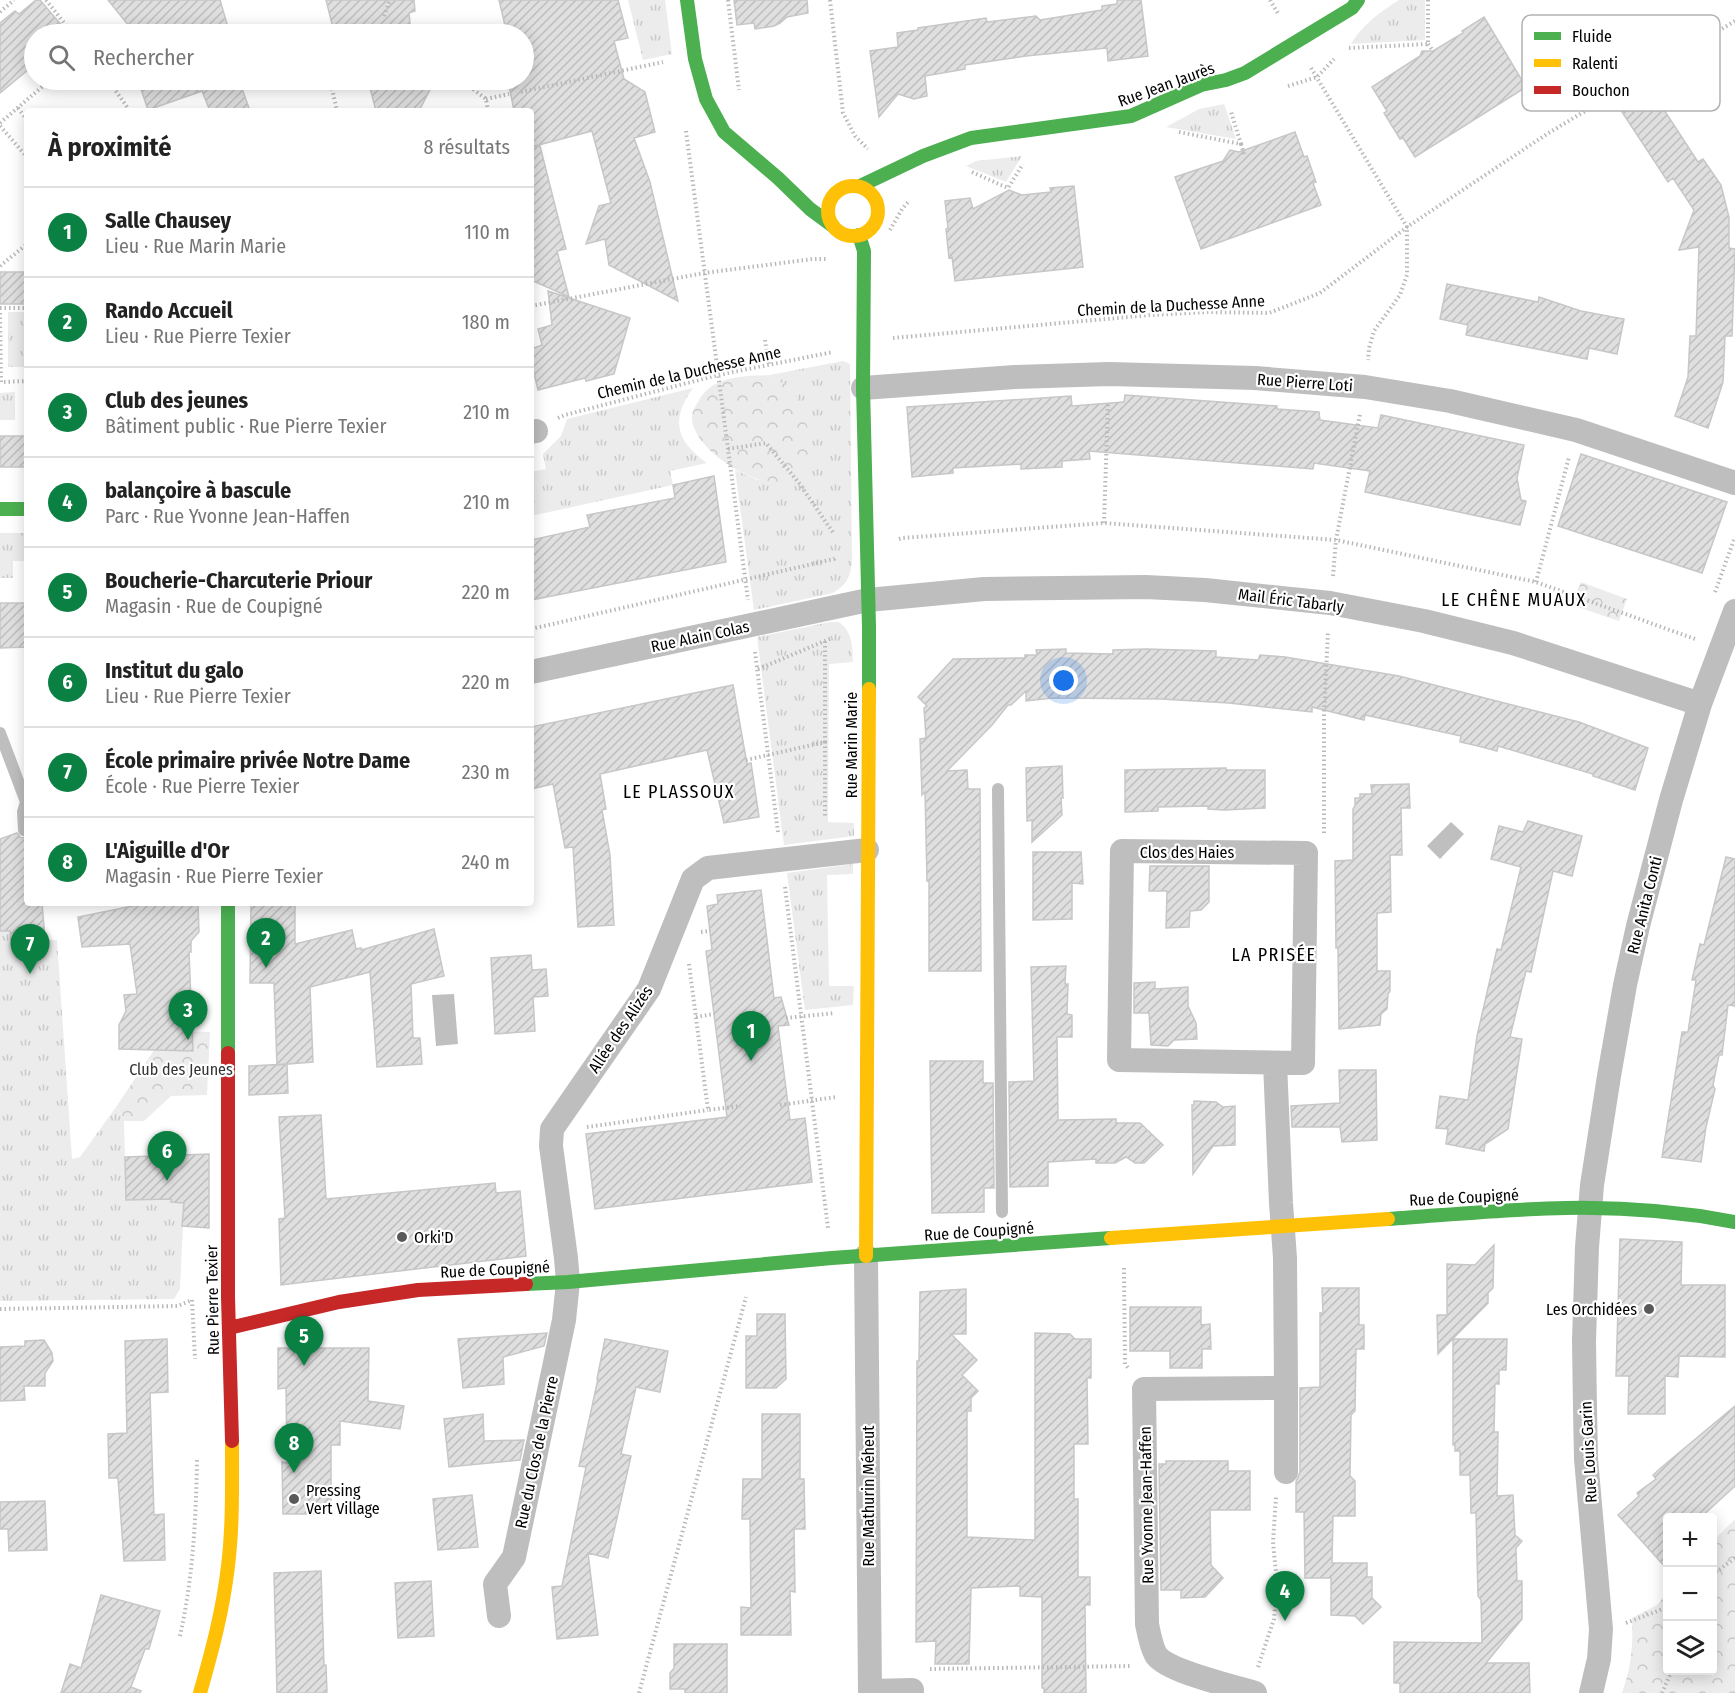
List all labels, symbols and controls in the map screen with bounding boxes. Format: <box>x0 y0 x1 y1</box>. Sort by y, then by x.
legend <box>1522 15 1720 111</box>
search box <box>24 24 534 90</box>
text: Fluide <box>1572 27 1612 46</box>
icon: search <box>45 41 78 74</box>
text: Rechercher <box>93 44 194 71</box>
text: Ralenti <box>1572 54 1618 73</box>
street label: Rue Jean Jaurès <box>1115 58 1217 111</box>
text: Bouchon <box>1572 81 1630 100</box>
text: À proximité <box>48 132 171 163</box>
text: 8 résultats <box>423 135 510 159</box>
text: Salle Chausey <box>105 207 231 234</box>
text: 1 <box>63 220 72 244</box>
text: 110 m <box>464 220 510 244</box>
text: Lieu · Rue Marin Marie <box>105 234 286 258</box>
street label: Chemin de la Duchesse Anne <box>1077 291 1265 320</box>
text: Rando Accueil <box>105 297 233 324</box>
text: 2 <box>63 310 72 334</box>
text: 180 m <box>462 310 510 334</box>
text: Lieu · Rue Pierre Texier <box>105 324 291 348</box>
street label: Chemin de la Duchesse Anne <box>595 342 783 403</box>
street label: Rue Pierre Loti <box>1256 370 1353 395</box>
text: Club des jeunes <box>105 387 248 414</box>
text: 3 <box>63 400 72 424</box>
text: 210 m <box>463 400 510 424</box>
text: Bâtiment public · Rue Pierre Texier <box>105 414 386 438</box>
text: balançoire à bascule <box>105 477 291 504</box>
text: 4 <box>62 490 73 514</box>
text: 210 m <box>463 490 510 514</box>
text: Parc · Rue Yvonne Jean-Haffen <box>105 504 350 528</box>
text: Boucherie-Charcuterie Priour <box>105 567 372 594</box>
text: 5 <box>63 580 72 604</box>
text: 220 m <box>462 580 510 604</box>
street label: Mail Éric Tabarly <box>1237 585 1346 617</box>
district label: LE CHÊNE MUAUX <box>1441 589 1587 611</box>
text: Magasin · Rue de Coupigné <box>105 594 323 618</box>
street label: Rue Alain Colas <box>649 617 751 656</box>
text: Institut du galo <box>105 657 244 684</box>
your location <box>1049 666 1078 695</box>
text: 6 <box>62 670 73 694</box>
text: 220 m <box>462 670 510 694</box>
text: Lieu · Rue Pierre Texier <box>105 684 291 708</box>
street label: Rue Marin Marie <box>842 692 861 798</box>
text: École primaire privée Notre Dame <box>105 747 410 774</box>
text: 7 <box>63 760 72 784</box>
text: 230 m <box>462 760 510 784</box>
text: École · Rue Pierre Texier <box>105 774 299 798</box>
district label: LE PLASSOUX <box>623 781 735 803</box>
text: L'Aiguille d'Or <box>105 837 229 864</box>
street label: Clos des Haies <box>1140 843 1234 862</box>
text: 8 <box>62 850 73 874</box>
text: 240 m <box>461 850 510 874</box>
street label: Rue Anita Conti <box>1623 854 1666 956</box>
text: Magasin · Rue Pierre Texier <box>105 864 323 888</box>
pin: 2 <box>246 918 286 968</box>
pin: 7 <box>10 924 50 974</box>
district label: LA PRISÉE <box>1232 943 1316 966</box>
street label: Allée des Alizés <box>584 982 657 1076</box>
pin: 3 <box>168 990 207 1040</box>
pin: 1 <box>732 1012 771 1061</box>
park label: Club des Jeunes <box>129 1060 233 1079</box>
pin: 6 <box>148 1132 186 1181</box>
street label: Rue de Coupigné <box>1409 1185 1520 1210</box>
street label: Rue de Coupigné <box>924 1218 1035 1245</box>
place label: Orki'D <box>414 1228 454 1247</box>
marker: Orki'D <box>395 1230 409 1244</box>
street label: Rue Pierre Texier <box>202 1244 223 1355</box>
street label: Rue de Coupigné <box>440 1257 551 1282</box>
place label: Les Orchidées <box>1546 1300 1637 1319</box>
marker: Les Orchidées <box>1642 1302 1656 1316</box>
pin: 5 <box>284 1316 324 1366</box>
street label: Rue du Clos de la Pierre <box>511 1374 562 1530</box>
street label: Rue Louis Garin <box>1576 1401 1601 1503</box>
pin: 8 <box>274 1424 314 1473</box>
street label: Rue Mathurin Méheut <box>859 1425 878 1567</box>
street label: Rue Yvonne Jean-Haffen <box>1136 1426 1157 1584</box>
place label: Pressing Vert Village <box>306 1481 380 1518</box>
marker: Pressing Vert Village <box>287 1492 301 1506</box>
map controls <box>1663 1513 1717 1675</box>
button: + <box>1663 1513 1717 1567</box>
button: − <box>1663 1567 1717 1621</box>
pin: 4 <box>1266 1572 1304 1621</box>
button: layers <box>1663 1621 1717 1675</box>

